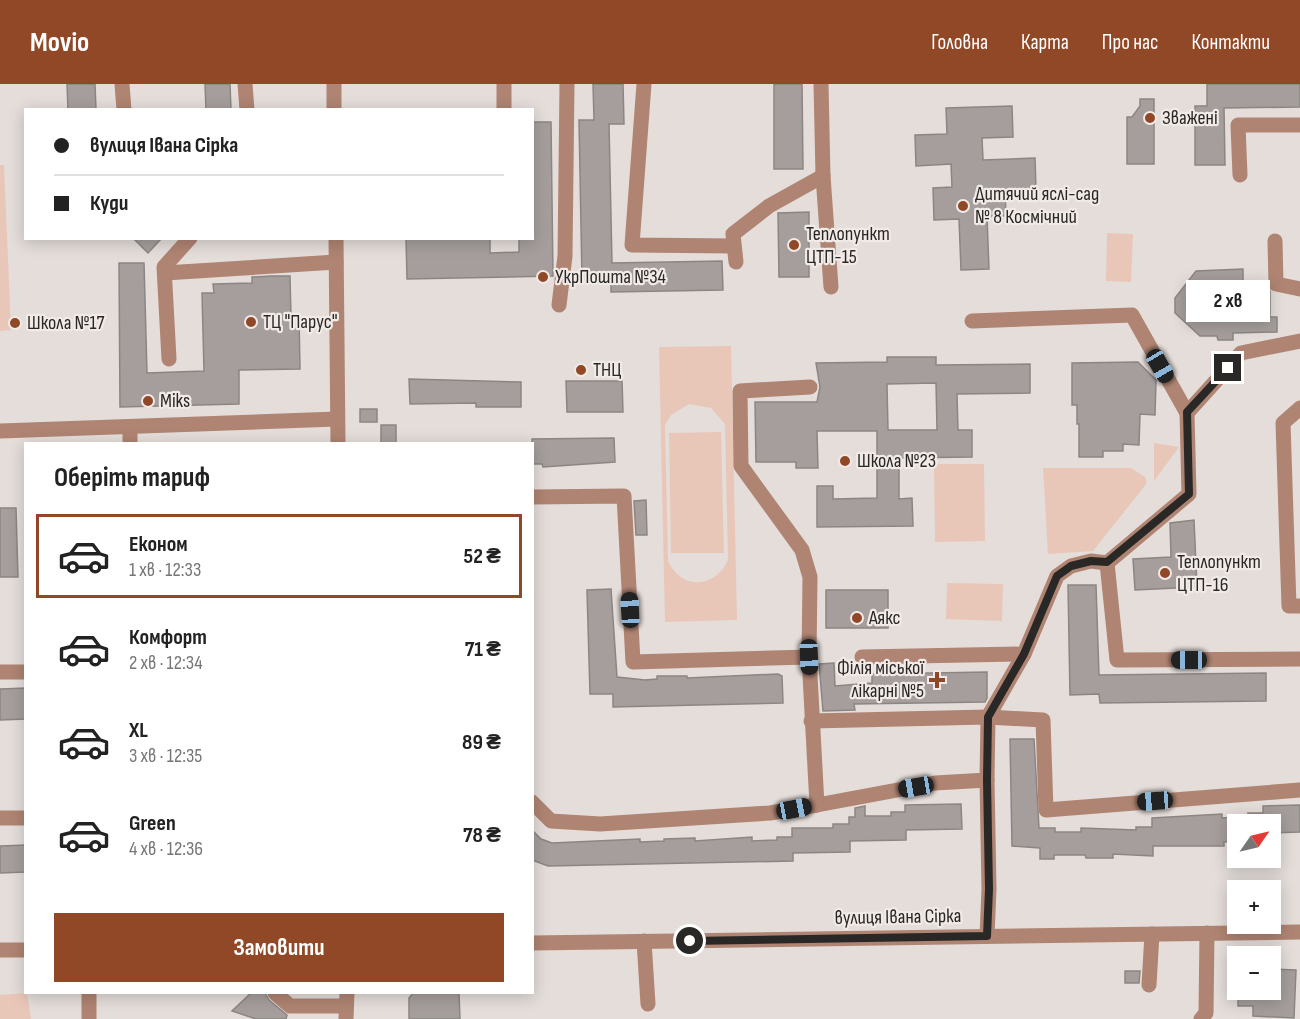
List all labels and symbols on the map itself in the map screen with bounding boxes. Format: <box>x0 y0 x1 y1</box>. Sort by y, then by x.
place label: Зважені <box>1162 106 1218 130</box>
marker: Зважені <box>1143 111 1157 125</box>
place label: Дитячий яслі-сад № 8 Космічний <box>975 182 1099 229</box>
marker: Дитячий яслі-сад № 8 Космічний <box>956 199 970 213</box>
place label: Теплопункт ЦТП-15 <box>806 222 890 269</box>
marker: Теплопункт ЦТП-15 <box>787 238 801 252</box>
place label: УкрПошта №34 <box>555 265 666 289</box>
marker: УкрПошта №34 <box>536 270 550 284</box>
callout: 2 хв <box>1186 281 1270 323</box>
place label: ТЦ "Парус" <box>263 310 338 334</box>
place label: Школа №17 <box>27 311 105 335</box>
marker: ТЦ "Парус" <box>244 315 258 329</box>
marker: Школа №17 <box>8 316 22 330</box>
car <box>1143 346 1177 386</box>
route end <box>1214 354 1241 381</box>
place label: ТНЦ <box>593 358 621 382</box>
marker: ТНЦ <box>574 363 588 377</box>
place label: Miks <box>160 389 190 413</box>
marker: Miks <box>141 394 155 408</box>
place label: Школа №23 <box>857 449 936 473</box>
marker: Школа №23 <box>838 454 852 468</box>
place label: Теплопункт ЦТП-16 <box>1177 550 1261 597</box>
marker: Теплопункт ЦТП-16 <box>1158 566 1172 580</box>
car <box>620 592 640 628</box>
place label: Аякс <box>868 606 901 630</box>
marker: Аякс <box>850 611 864 625</box>
car <box>799 639 819 675</box>
car <box>1171 651 1207 669</box>
place label: Філія міської лікарні №5 <box>837 656 925 703</box>
marker: Філія міської лікарні №5 <box>928 671 946 689</box>
car <box>897 775 935 799</box>
car <box>1136 791 1174 811</box>
car <box>775 797 813 821</box>
north arrow <box>1227 814 1281 868</box>
street label: вулиця Івана Сірка <box>834 904 962 930</box>
route start <box>676 927 703 954</box>

